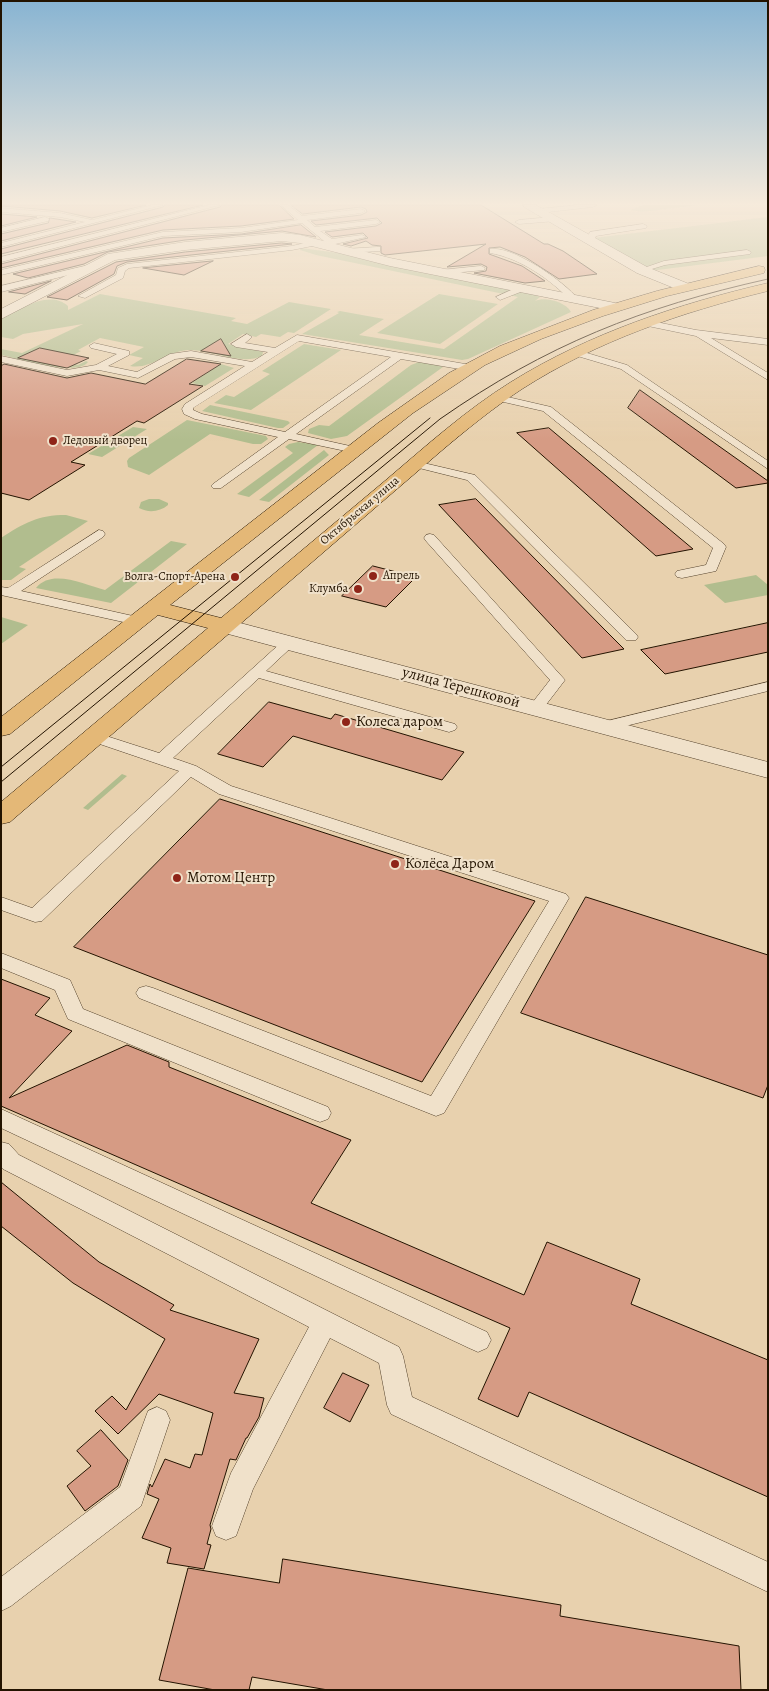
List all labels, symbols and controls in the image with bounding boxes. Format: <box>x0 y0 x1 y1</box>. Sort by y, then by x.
place label: Ледовый дворец <box>63 434 147 448</box>
marker: Ледовый дворец <box>47 435 59 447</box>
street label: Октябрьская улица <box>317 474 403 548</box>
place label: Апрель <box>383 569 420 583</box>
place label: Волга-Спорт-Арена <box>124 570 225 584</box>
marker: Апрель <box>367 570 379 582</box>
marker: Волга-Спорт-Арена <box>229 571 241 583</box>
place label: Клумба <box>309 582 348 596</box>
marker: Клумба <box>352 583 364 595</box>
street label: улица Терешковой <box>400 664 522 712</box>
place label: Колеса даром <box>356 713 443 731</box>
marker: Колеса даром <box>340 716 352 728</box>
place label: Колёса Даром <box>405 855 494 873</box>
marker: Колёса Даром <box>389 858 401 870</box>
place label: Мотом Центр <box>187 869 275 887</box>
marker: Мотом Центр <box>171 872 183 884</box>

